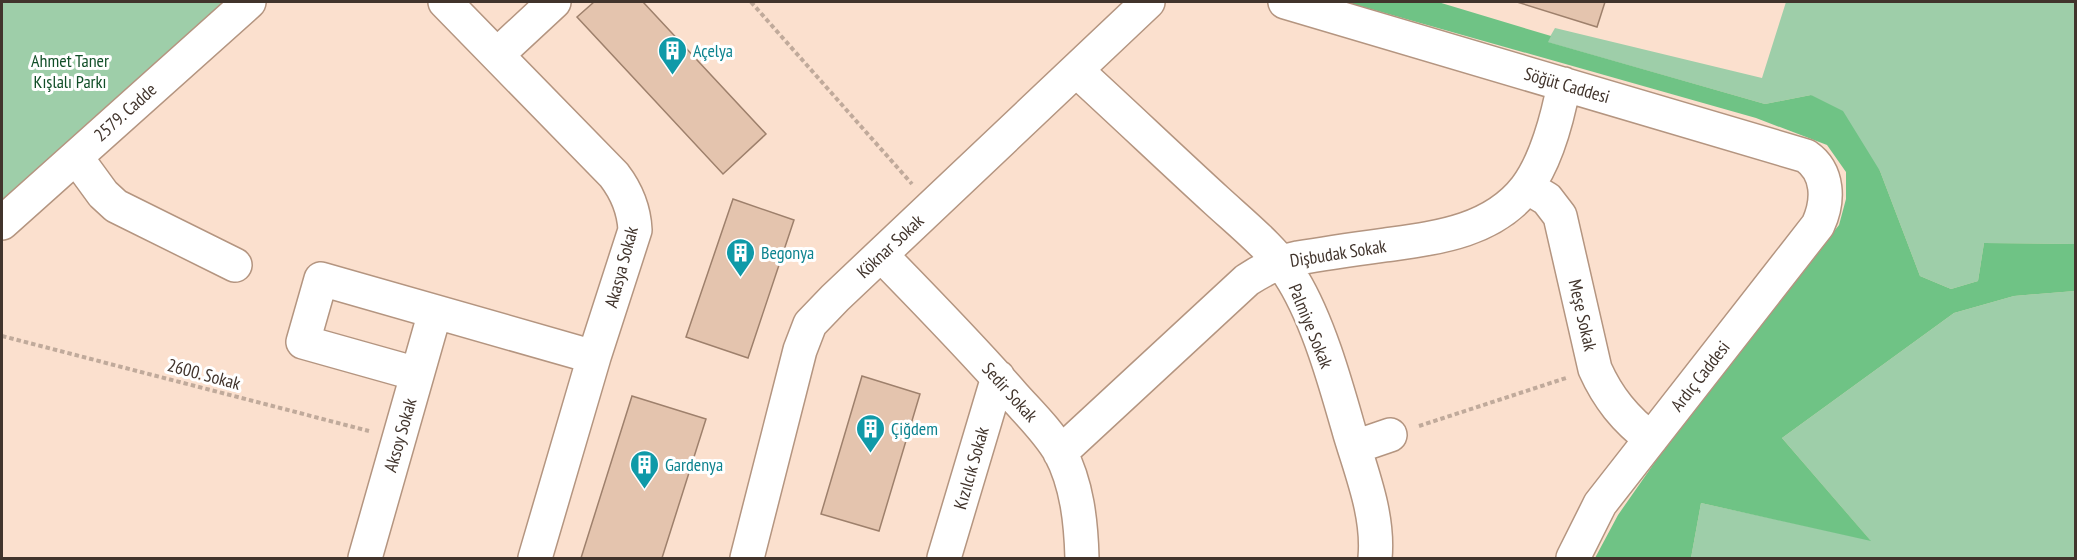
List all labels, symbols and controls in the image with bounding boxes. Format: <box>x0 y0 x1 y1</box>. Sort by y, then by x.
building icon: Açelya <box>656 34 688 76</box>
place label: Açelya <box>693 39 733 62</box>
park label: Ahmet Taner Kışlalı Parkı <box>31 49 109 93</box>
street label: Söğüt Caddesi <box>1522 62 1612 108</box>
street label: 2579. Cadde <box>89 78 161 146</box>
street label: Köknar Sokak <box>852 209 928 283</box>
street label: Akasya Sokak <box>599 224 643 310</box>
street label: Dişbudak Sokak <box>1288 234 1388 272</box>
building icon: Begonya <box>724 236 756 278</box>
place label: Begonya <box>761 241 814 264</box>
street label: Meşe Sokak <box>1564 277 1602 353</box>
street label: Palmiye Sokak <box>1284 280 1338 372</box>
street label: Ardıç Caddesi <box>1665 336 1735 416</box>
street label: 2600. Sokak <box>165 353 243 395</box>
street label: Sedir Sokak <box>977 357 1043 427</box>
street label: Aksoy Sokak <box>378 395 422 475</box>
building icon: Çiğdem <box>854 412 886 454</box>
place label: Çiğdem <box>891 417 938 440</box>
street label: Kızılcık Sokak <box>948 424 994 512</box>
building icon: Gardenya <box>628 448 660 490</box>
place label: Gardenya <box>665 453 723 476</box>

